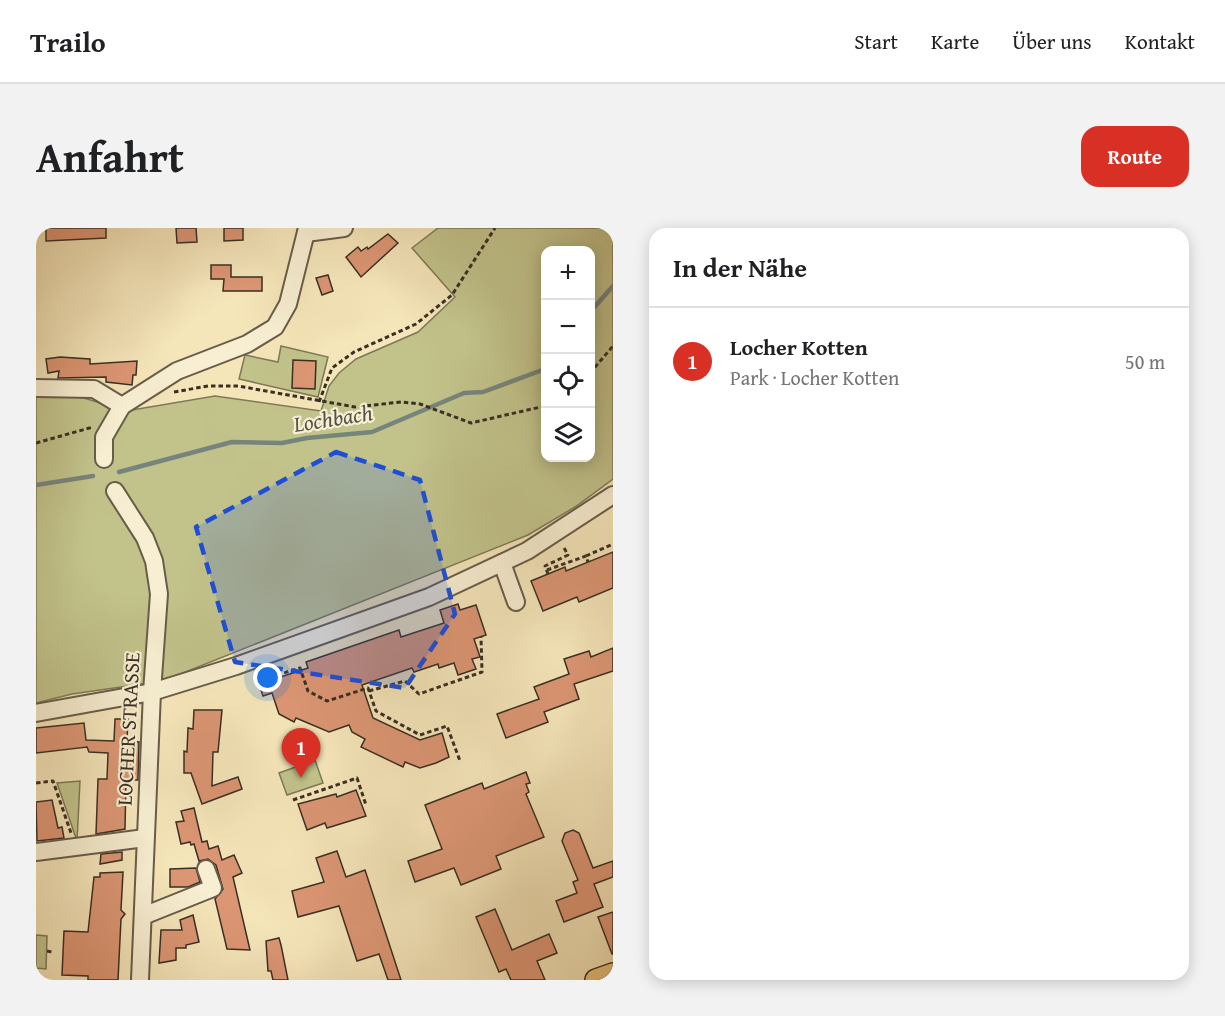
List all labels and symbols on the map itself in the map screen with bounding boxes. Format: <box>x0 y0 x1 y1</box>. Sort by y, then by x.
water label: Lochbach <box>290 396 375 440</box>
street label: LOCHER STRASSE <box>109 651 148 807</box>
your location <box>253 663 282 692</box>
pin: 1 <box>282 728 320 778</box>

